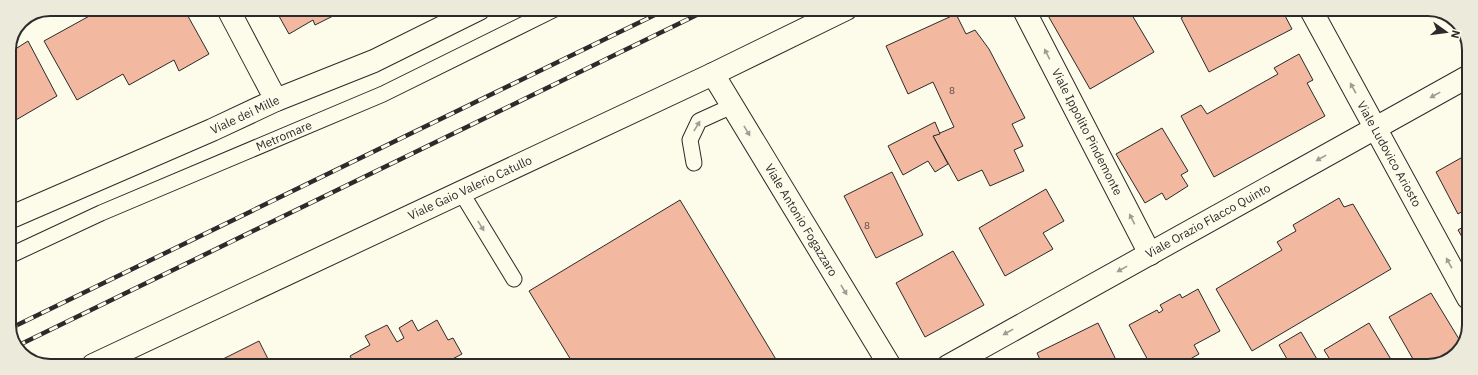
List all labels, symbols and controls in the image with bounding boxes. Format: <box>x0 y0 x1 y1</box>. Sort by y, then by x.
north arrow <box>1426 12 1466 52</box>
text: N <box>1448 29 1463 40</box>
one-way arrow <box>1043 48 1050 60</box>
street label: Viale Ippolito Pindemonte <box>1049 66 1126 198</box>
one-way arrow <box>1350 82 1357 94</box>
house number: 8 <box>949 84 955 97</box>
one-way arrow <box>1429 91 1440 98</box>
street label: Viale dei Mille <box>208 92 282 137</box>
street label: Viale Ludovico Ariosto <box>1354 98 1425 209</box>
street label: Metromare <box>254 117 314 154</box>
one-way arrow <box>693 121 700 132</box>
one-way arrow <box>744 125 751 137</box>
street label: Viale Gaio Valerio Catullo <box>405 152 534 223</box>
one-way arrow <box>1315 155 1327 161</box>
street label: Viale Antonio Fogazzaro <box>762 161 841 279</box>
street label: Viale Orazio Flacco Quinto <box>1143 180 1273 261</box>
one-way arrow <box>1129 213 1135 225</box>
house number: 8 <box>864 219 870 232</box>
one-way arrow <box>478 220 485 232</box>
one-way arrow <box>1446 257 1453 269</box>
one-way arrow <box>1116 266 1128 273</box>
one-way arrow <box>840 285 848 295</box>
one-way arrow <box>1002 329 1014 336</box>

